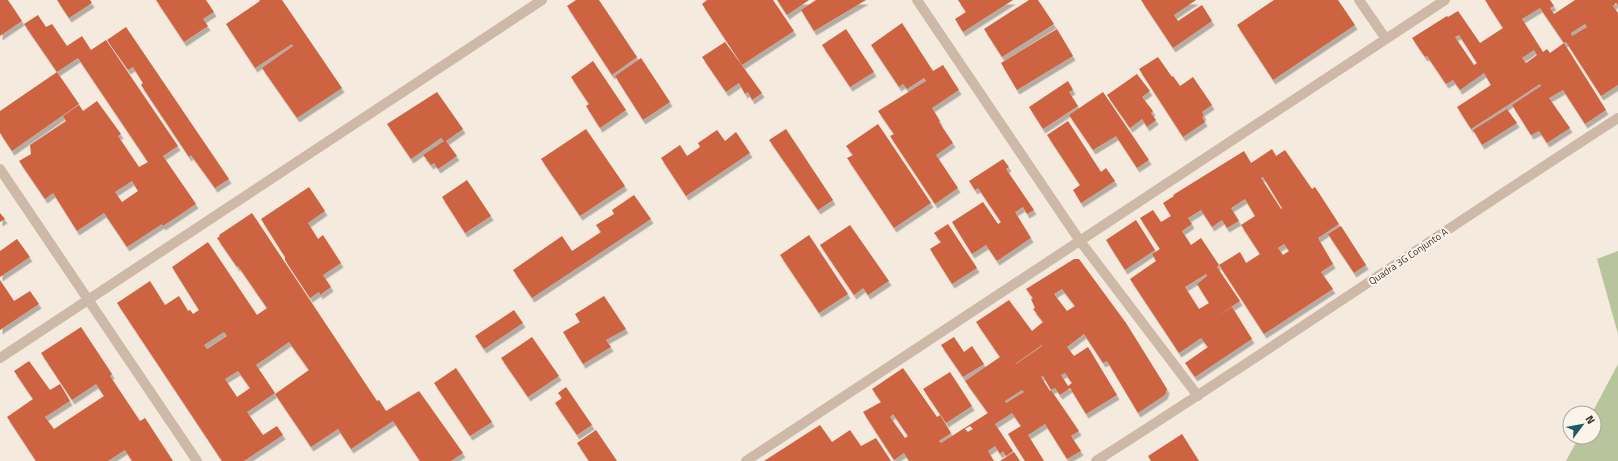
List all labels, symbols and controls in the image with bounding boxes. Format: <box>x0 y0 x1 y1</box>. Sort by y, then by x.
street label: Quadra 3G Conjunto A <box>1366 224 1451 289</box>
north arrow <box>1562 405 1602 445</box>
text: N <box>1582 412 1599 427</box>

